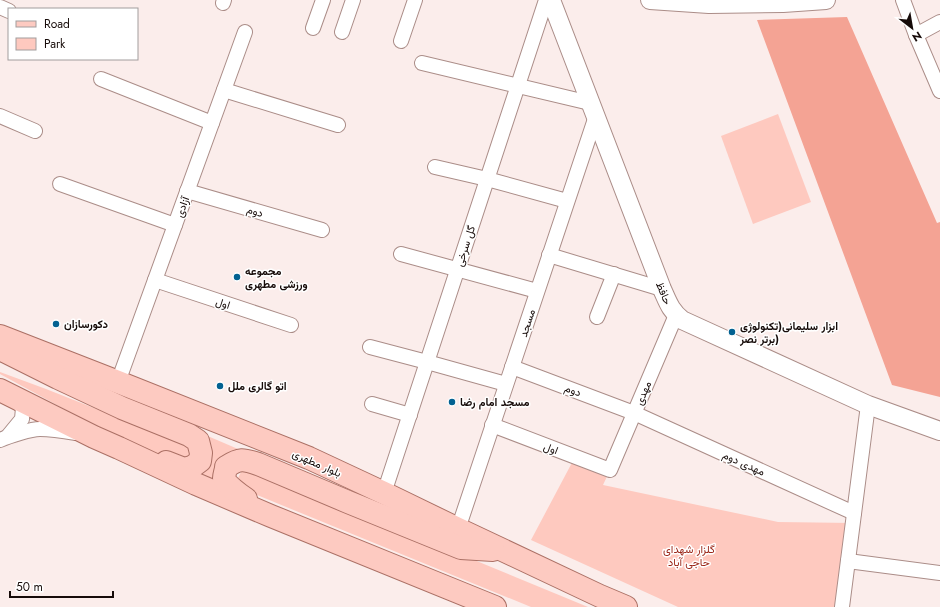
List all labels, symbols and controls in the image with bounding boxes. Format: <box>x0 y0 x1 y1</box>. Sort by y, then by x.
legend <box>8 8 138 60</box>
north arrow <box>892 8 932 48</box>
text: Road <box>44 15 70 33</box>
text: N <box>909 27 925 46</box>
text: Park <box>44 35 66 53</box>
street label: آزادی <box>171 193 194 220</box>
street label: دوم <box>245 201 265 221</box>
street label: گل سرخی <box>451 223 479 269</box>
place label: مجموعه ورزشی مطهری <box>245 263 308 292</box>
marker: مجموعه ورزشی مطهری <box>232 272 242 282</box>
street label: حافظ <box>652 279 676 307</box>
street label: اول <box>214 293 232 313</box>
street label: مسجد <box>515 307 539 339</box>
place label: دکورسازان <box>64 316 109 332</box>
place label: ابزار سلیمانی(تکنولوژی برتر نصر) <box>739 318 838 347</box>
marker: دکورسازان <box>51 319 61 329</box>
marker: ابزار سلیمانی(تکنولوژی برتر نصر) <box>727 327 737 337</box>
place label: اتو گالری ملل <box>228 378 287 394</box>
street label: مهدی <box>631 378 655 408</box>
street label: دوم <box>562 380 584 400</box>
marker: اتو گالری ملل <box>215 381 225 391</box>
place label: مسجد امام رضا <box>460 394 529 410</box>
marker: مسجد امام رضا <box>447 397 457 407</box>
street label: اول <box>541 438 561 458</box>
street label: بلوار مطهری <box>290 445 344 481</box>
street label: مهدی دوم <box>720 447 768 480</box>
park label: گلزار شهدای حاجی آباد <box>663 541 715 570</box>
scale bar <box>10 573 113 599</box>
text: 50 m <box>16 578 43 596</box>

